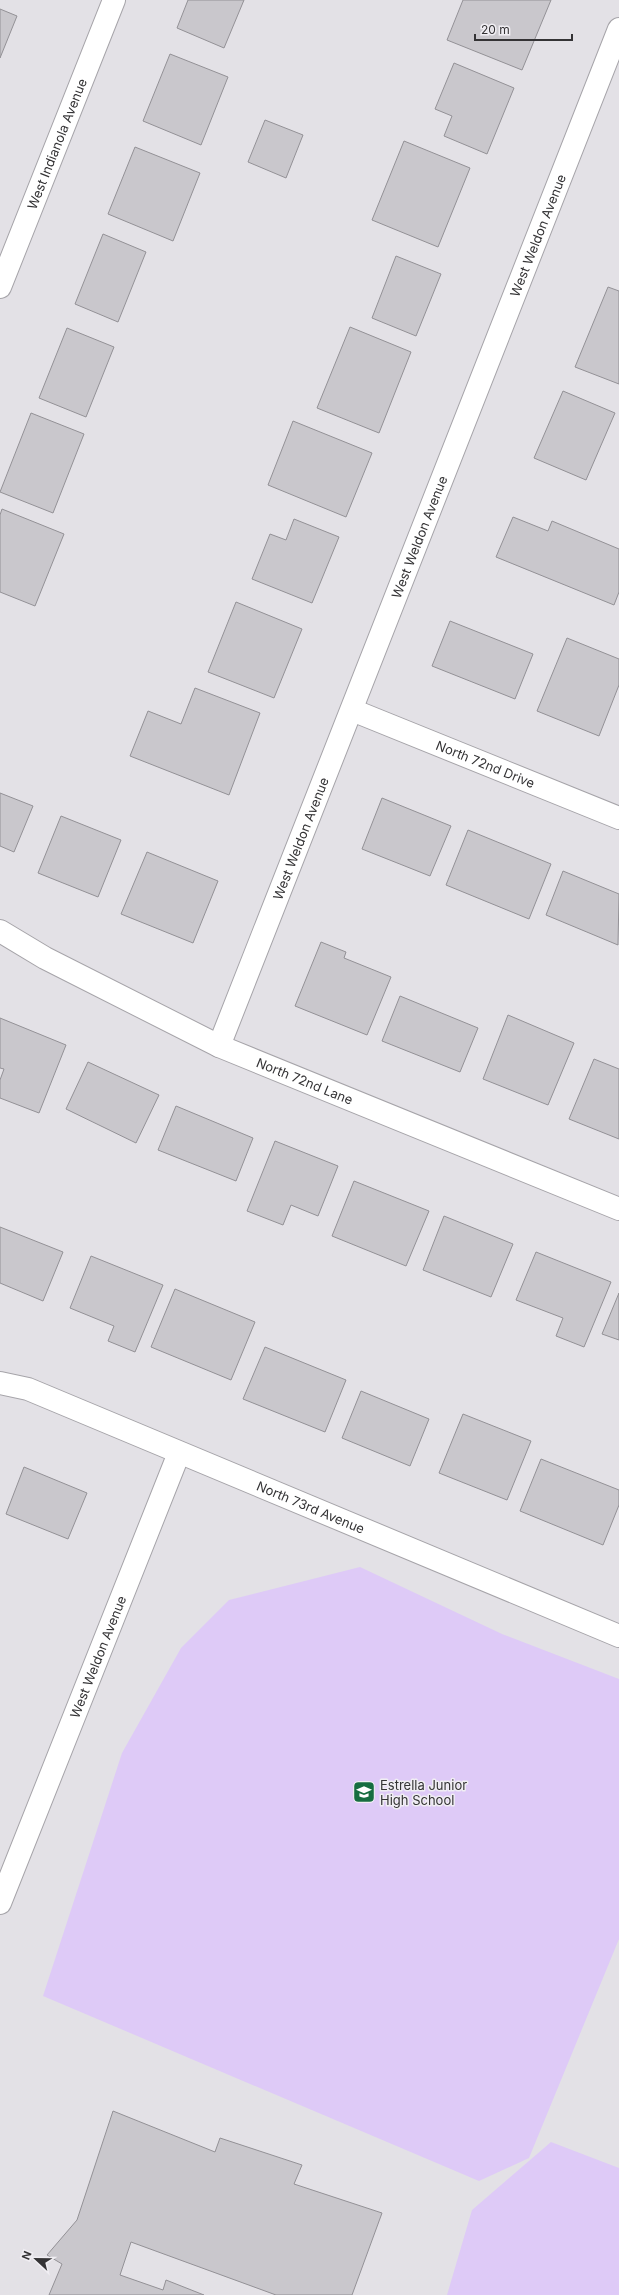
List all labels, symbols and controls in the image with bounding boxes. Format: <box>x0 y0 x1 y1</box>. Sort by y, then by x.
scale bar <box>475 16 572 42</box>
text: 20 m <box>481 22 510 37</box>
street label: West Indianola Avenue <box>24 76 90 212</box>
street label: West Weldon Avenue <box>507 172 569 299</box>
street label: West Weldon Avenue <box>388 473 451 601</box>
street label: North 72nd Drive <box>434 737 537 791</box>
street label: West Weldon Avenue <box>269 775 332 902</box>
street label: North 72nd Lane <box>254 1054 355 1108</box>
street label: North 73rd Avenue <box>254 1477 367 1537</box>
street label: West Weldon Avenue <box>66 1593 129 1720</box>
place label: Estrella Junior High School <box>380 1777 467 1808</box>
school or university icon: Estrella Junior High School <box>351 1779 377 1805</box>
north arrow <box>16 2239 56 2279</box>
text: N <box>19 2249 35 2262</box>

